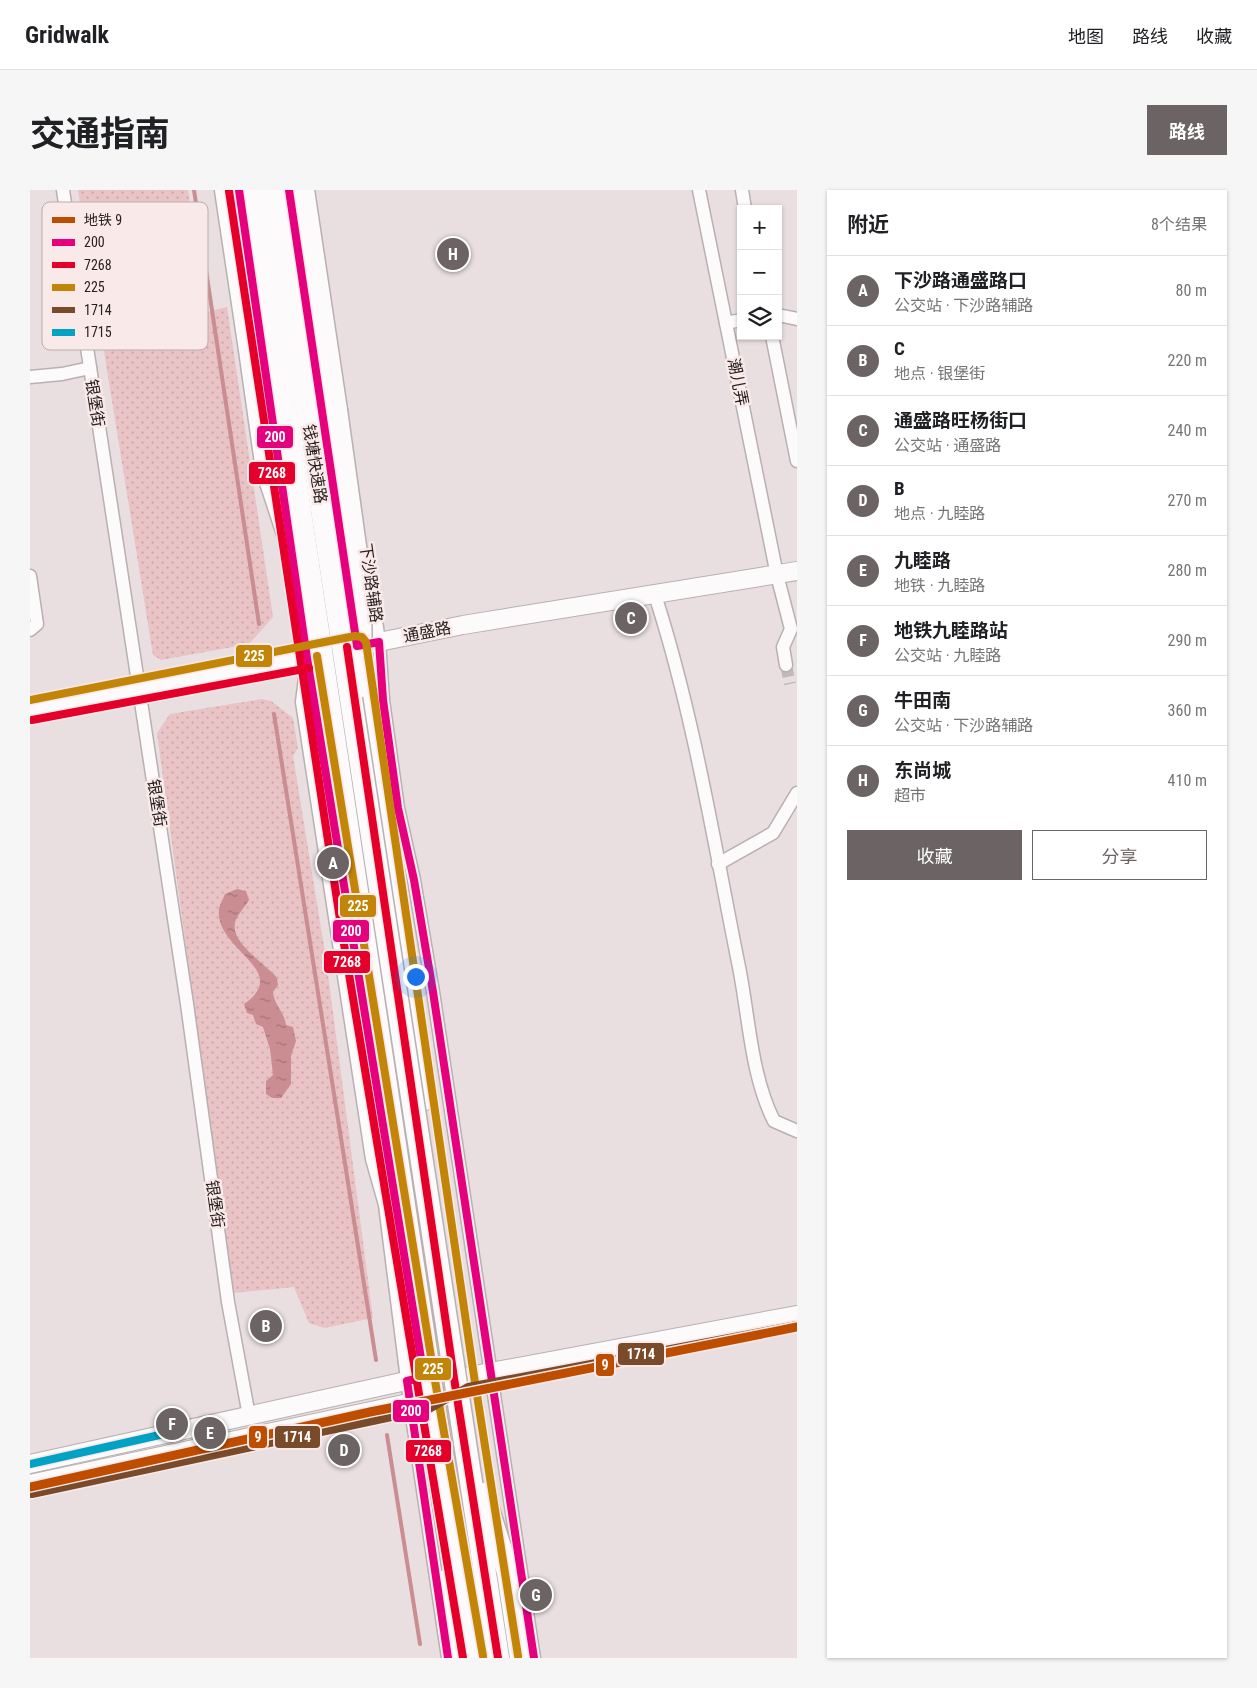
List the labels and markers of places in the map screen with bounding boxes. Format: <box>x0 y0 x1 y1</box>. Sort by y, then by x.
pin: H <box>437 235 469 273</box>
pin: C <box>615 599 647 637</box>
pin: A <box>317 844 349 882</box>
pin: B <box>250 1307 282 1345</box>
pin: F <box>156 1405 188 1443</box>
pin: E <box>194 1414 226 1452</box>
pin: D <box>328 1431 360 1469</box>
pin: G <box>520 1576 552 1614</box>

